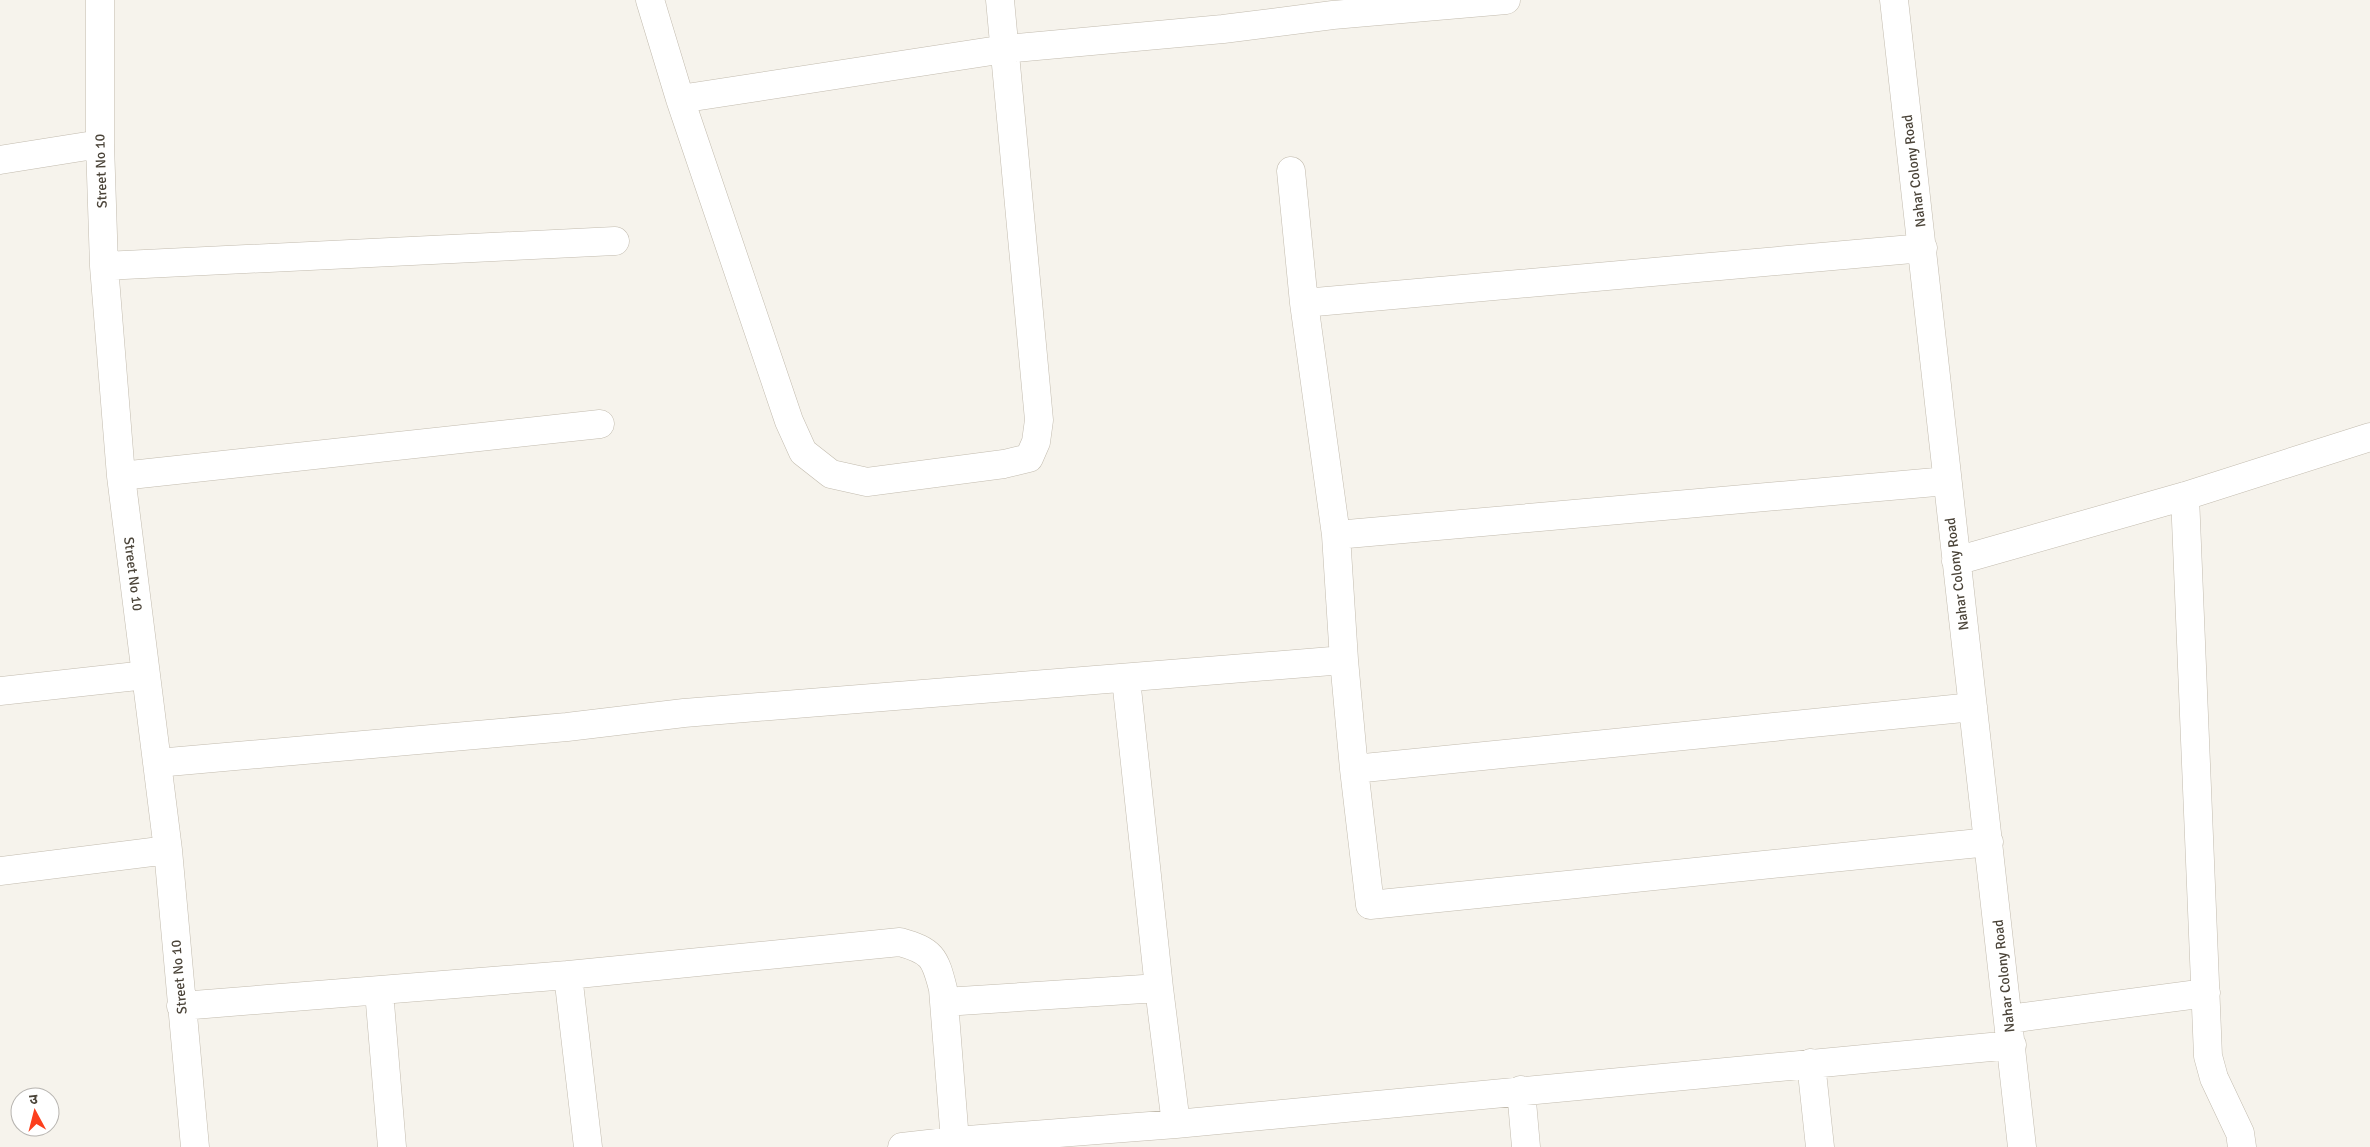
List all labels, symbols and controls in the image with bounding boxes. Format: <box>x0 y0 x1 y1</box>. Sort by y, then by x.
street label: Nahar Colony Road <box>1899 114 1929 228</box>
street label: Street No 10 <box>91 133 111 209</box>
street label: Nahar Colony Road <box>1942 517 1972 631</box>
street label: Street No 10 <box>120 536 146 612</box>
street label: Nahar Colony Road <box>1990 919 2018 1033</box>
street label: Street No 10 <box>167 939 191 1015</box>
north arrow <box>10 1087 60 1137</box>
text: उ <box>28 1091 39 1109</box>

